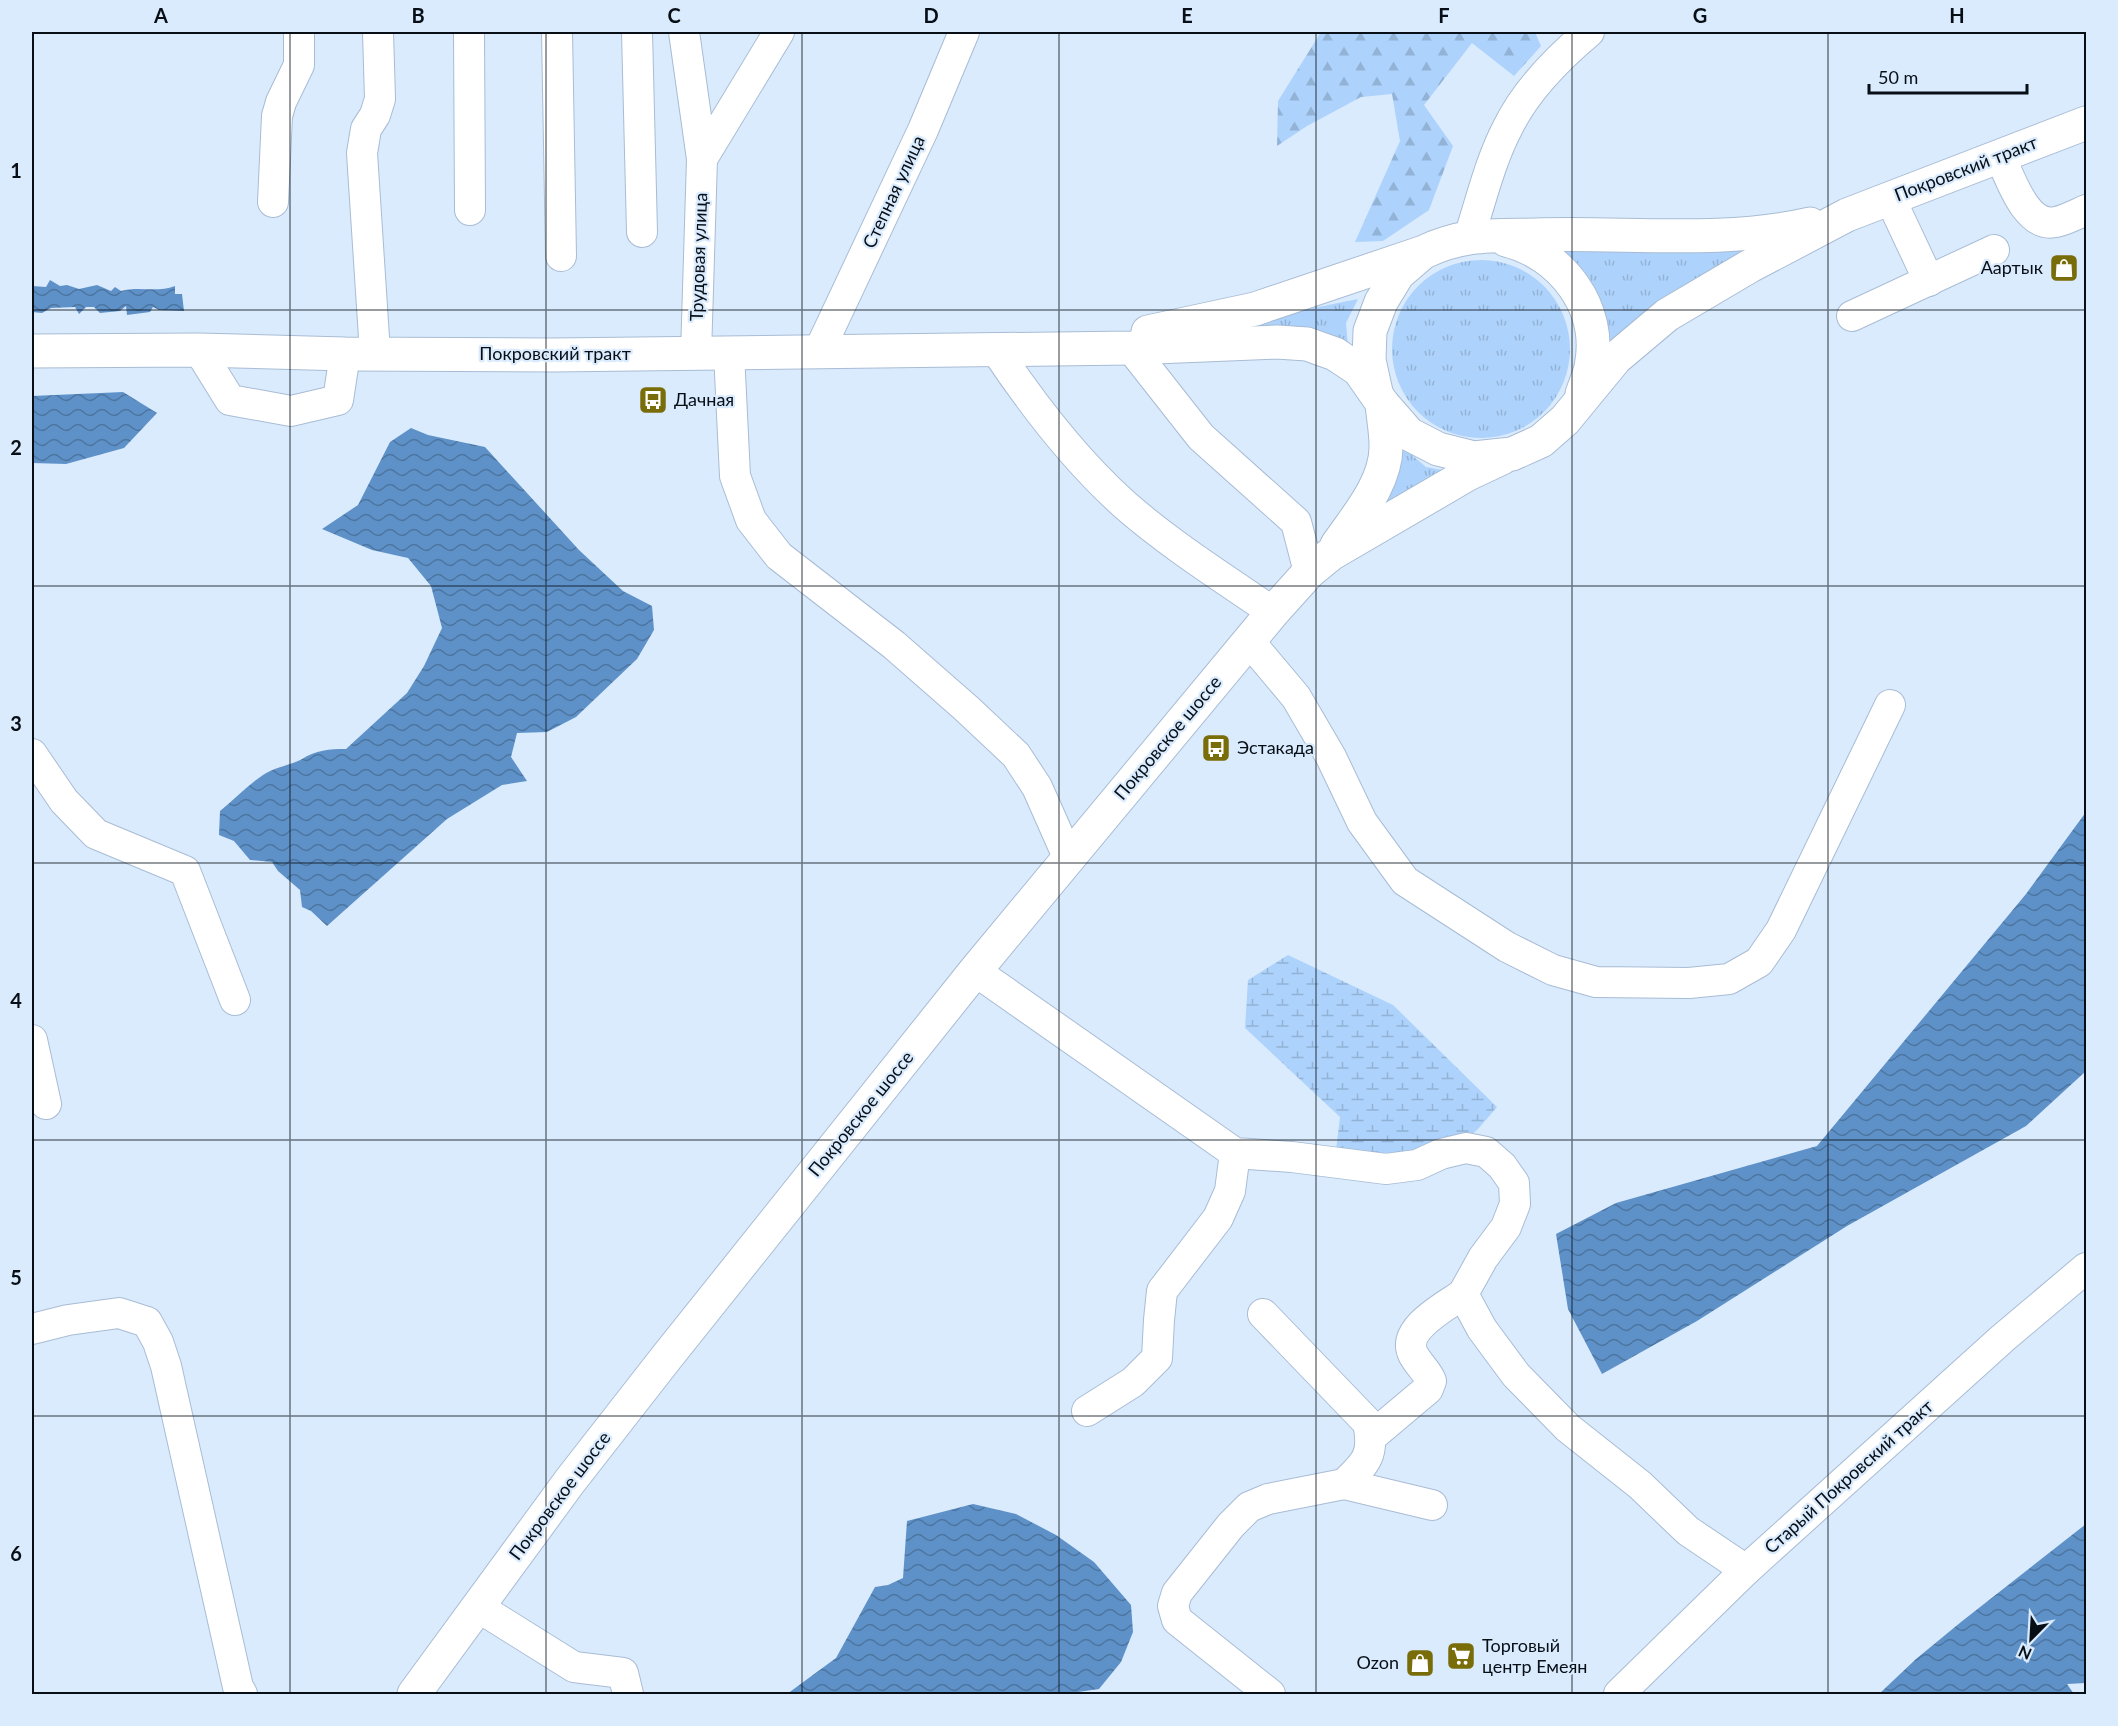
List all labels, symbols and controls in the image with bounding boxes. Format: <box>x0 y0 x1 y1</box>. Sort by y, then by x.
text: A <box>153 3 168 27</box>
text: B <box>411 3 425 27</box>
text: C <box>667 3 681 27</box>
text: D <box>923 3 939 27</box>
text: E <box>1181 3 1193 27</box>
text: F <box>1438 3 1450 27</box>
text: G <box>1693 3 1707 27</box>
text: H <box>1949 3 1965 27</box>
scale bar <box>1869 57 2026 95</box>
text: 50 m <box>1878 66 1918 88</box>
street label: Покровский тракт <box>1891 131 2040 205</box>
street label: Степная улица <box>857 132 929 251</box>
text: 1 <box>10 158 22 182</box>
street label: Трудовая улица <box>685 192 711 322</box>
shop icon: Аартык <box>2048 252 2080 284</box>
place label: Аартык <box>1981 256 2044 278</box>
street label: Покровский тракт <box>479 342 631 364</box>
bus stop icon: Дачная <box>637 384 669 416</box>
place label: Дачная <box>674 388 734 410</box>
text: 2 <box>10 435 22 459</box>
street label: Покровское шоссе <box>1109 671 1225 804</box>
text: 3 <box>10 711 22 735</box>
bus stop icon: Эстакада <box>1200 732 1232 764</box>
place label: Эстакада <box>1237 736 1314 758</box>
text: 4 <box>10 988 22 1012</box>
street label: Покровское шоссе <box>803 1046 918 1181</box>
text: 5 <box>10 1265 22 1289</box>
street label: Старый Покровский тракт <box>1760 1395 1937 1558</box>
street label: Покровское шоссе <box>504 1427 615 1564</box>
text: 6 <box>10 1541 22 1565</box>
north arrow <box>2001 1609 2061 1669</box>
place label: Торговый центр Емеян <box>1482 1634 1588 1677</box>
supermarket icon: Торговый центр Емеян <box>1445 1640 1477 1672</box>
text: N <box>2015 1642 2034 1664</box>
shop icon: Ozon <box>1404 1647 1436 1679</box>
place label: Ozon <box>1357 1651 1399 1673</box>

